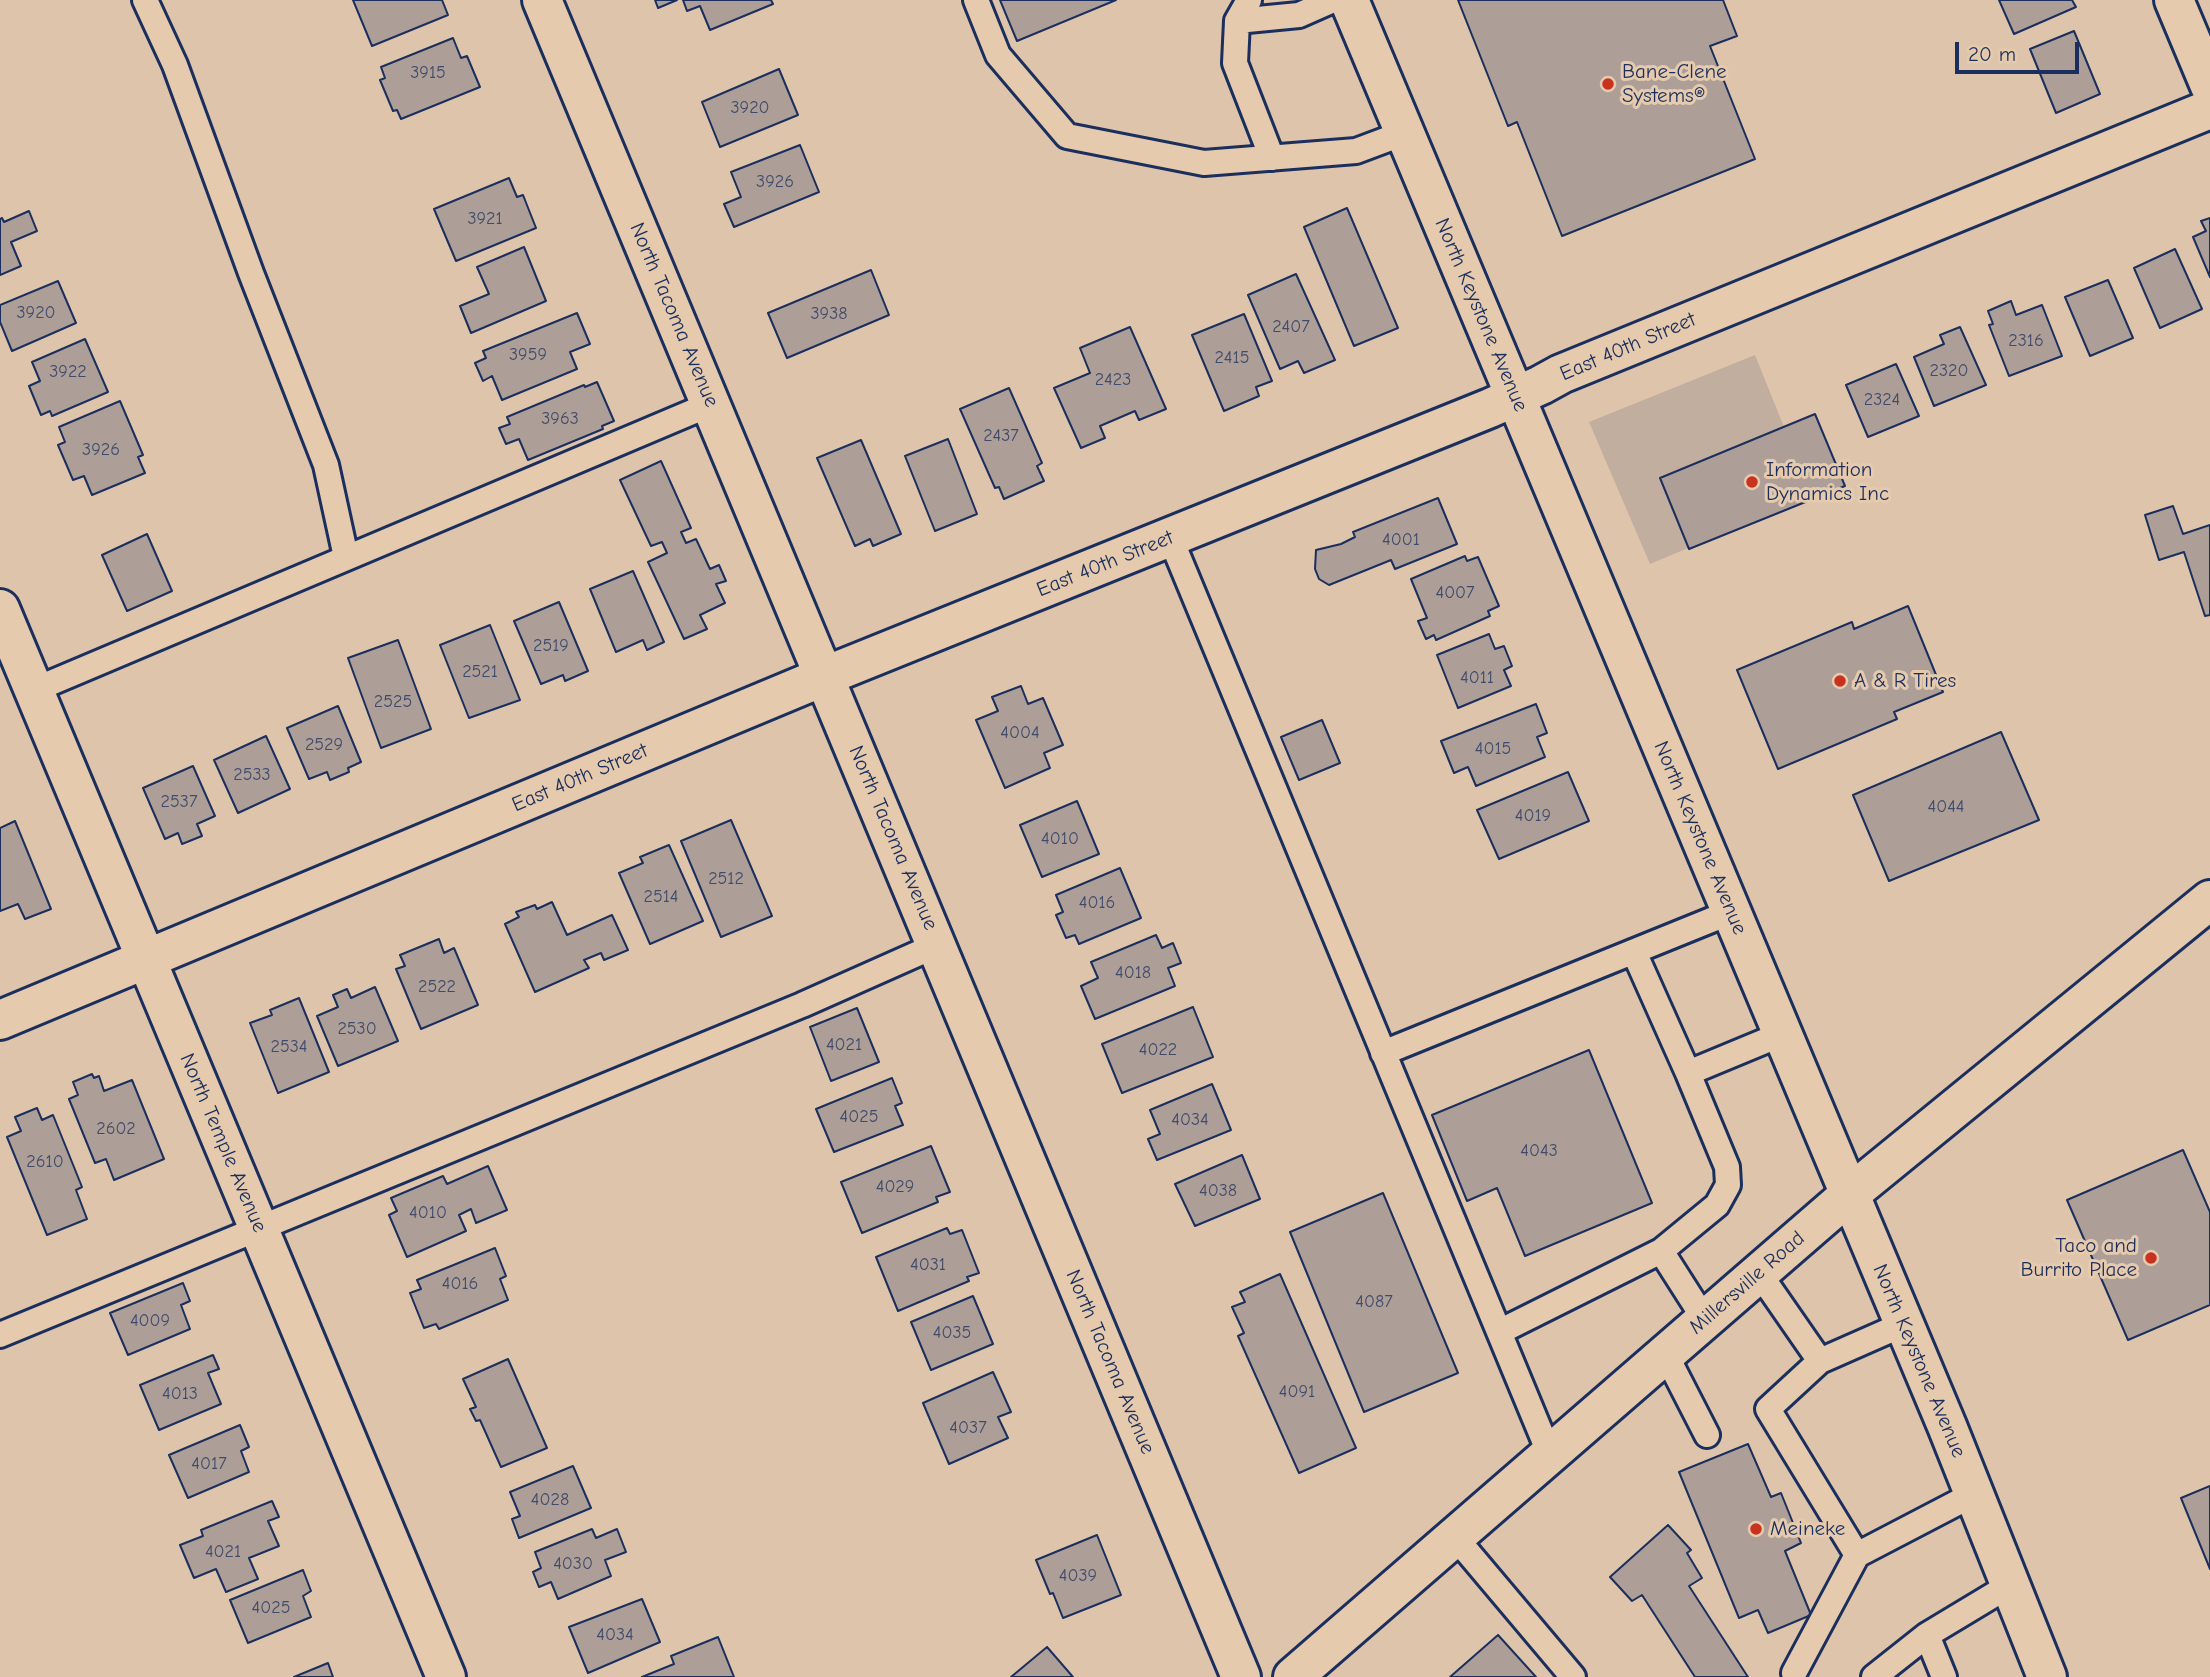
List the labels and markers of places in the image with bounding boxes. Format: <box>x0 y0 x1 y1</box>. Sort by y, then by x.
place label: Bane-Clene Systems® <box>1622 59 1727 109</box>
marker: Bane-Clene Systems® <box>1600 76 1616 92</box>
place label: Information Dynamics Inc <box>1766 457 1889 507</box>
marker: Information Dynamics Inc <box>1744 474 1760 490</box>
place label: A & R Tires <box>1854 668 1956 694</box>
marker: A & R Tires <box>1832 673 1848 689</box>
place label: Taco and Burrito Place <box>2020 1233 2137 1283</box>
marker: Taco and Burrito Place <box>2143 1250 2159 1266</box>
place label: Meineke <box>1770 1516 1845 1542</box>
marker: Meineke <box>1748 1521 1764 1537</box>

